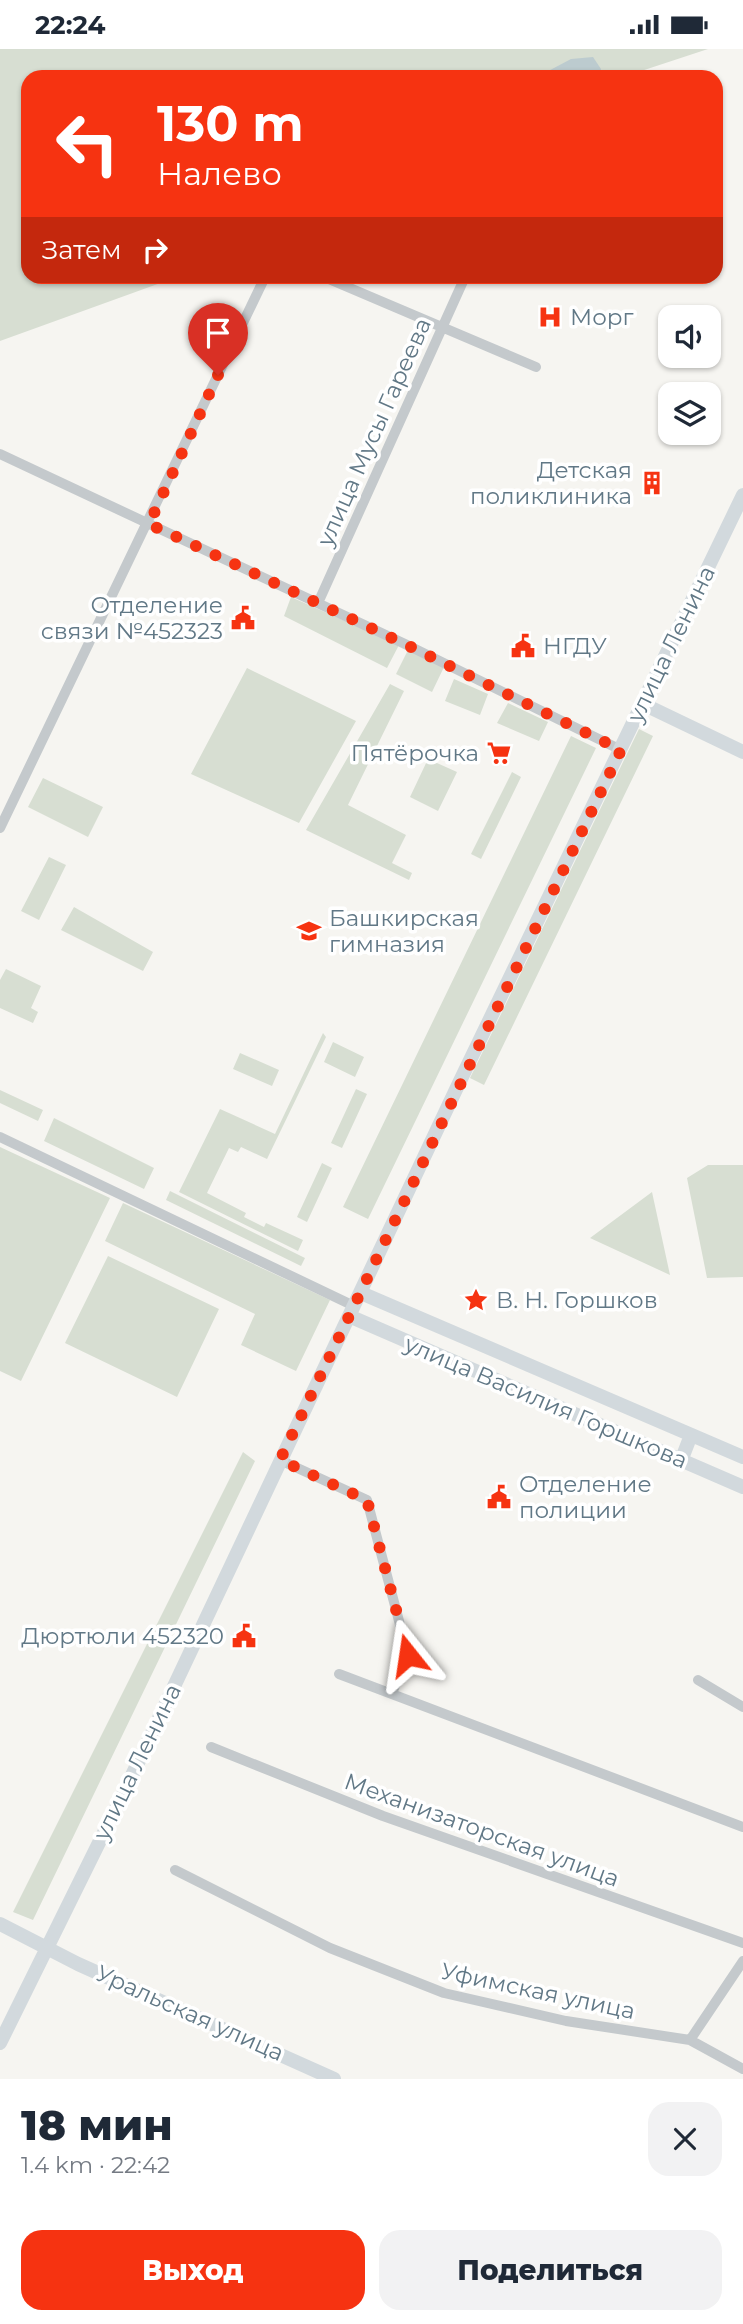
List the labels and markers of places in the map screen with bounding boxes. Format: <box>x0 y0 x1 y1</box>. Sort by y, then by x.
pin <box>188 303 248 375</box>
hospital icon: Морг <box>536 303 564 331</box>
place label: Морг <box>570 303 634 331</box>
place label: Детская поликлиника <box>470 456 632 510</box>
building icon: Детская поликлиника <box>638 469 666 497</box>
place label: Отделение связи №452323 <box>41 591 223 645</box>
public building icon: Отделение связи №452323 <box>229 604 257 632</box>
public building icon: НГДУ <box>509 632 537 660</box>
place label: НГДУ <box>543 632 607 660</box>
place label: Пятёрочка <box>351 739 479 767</box>
supermarket icon: Пятёрочка <box>485 739 513 767</box>
place label: Башкирская гимназия <box>329 904 479 958</box>
school or university icon: Башкирская гимназия <box>295 917 323 945</box>
place icon: В. Н. Горшков <box>462 1286 490 1314</box>
place label: В. Н. Горшков <box>496 1286 658 1314</box>
place label: Отделение полиции <box>519 1470 652 1524</box>
public building icon: Отделение полиции <box>485 1483 513 1511</box>
place label: Дюртюли 452320 <box>21 1622 224 1650</box>
public building icon: Дюртюли 452320 <box>230 1622 258 1650</box>

